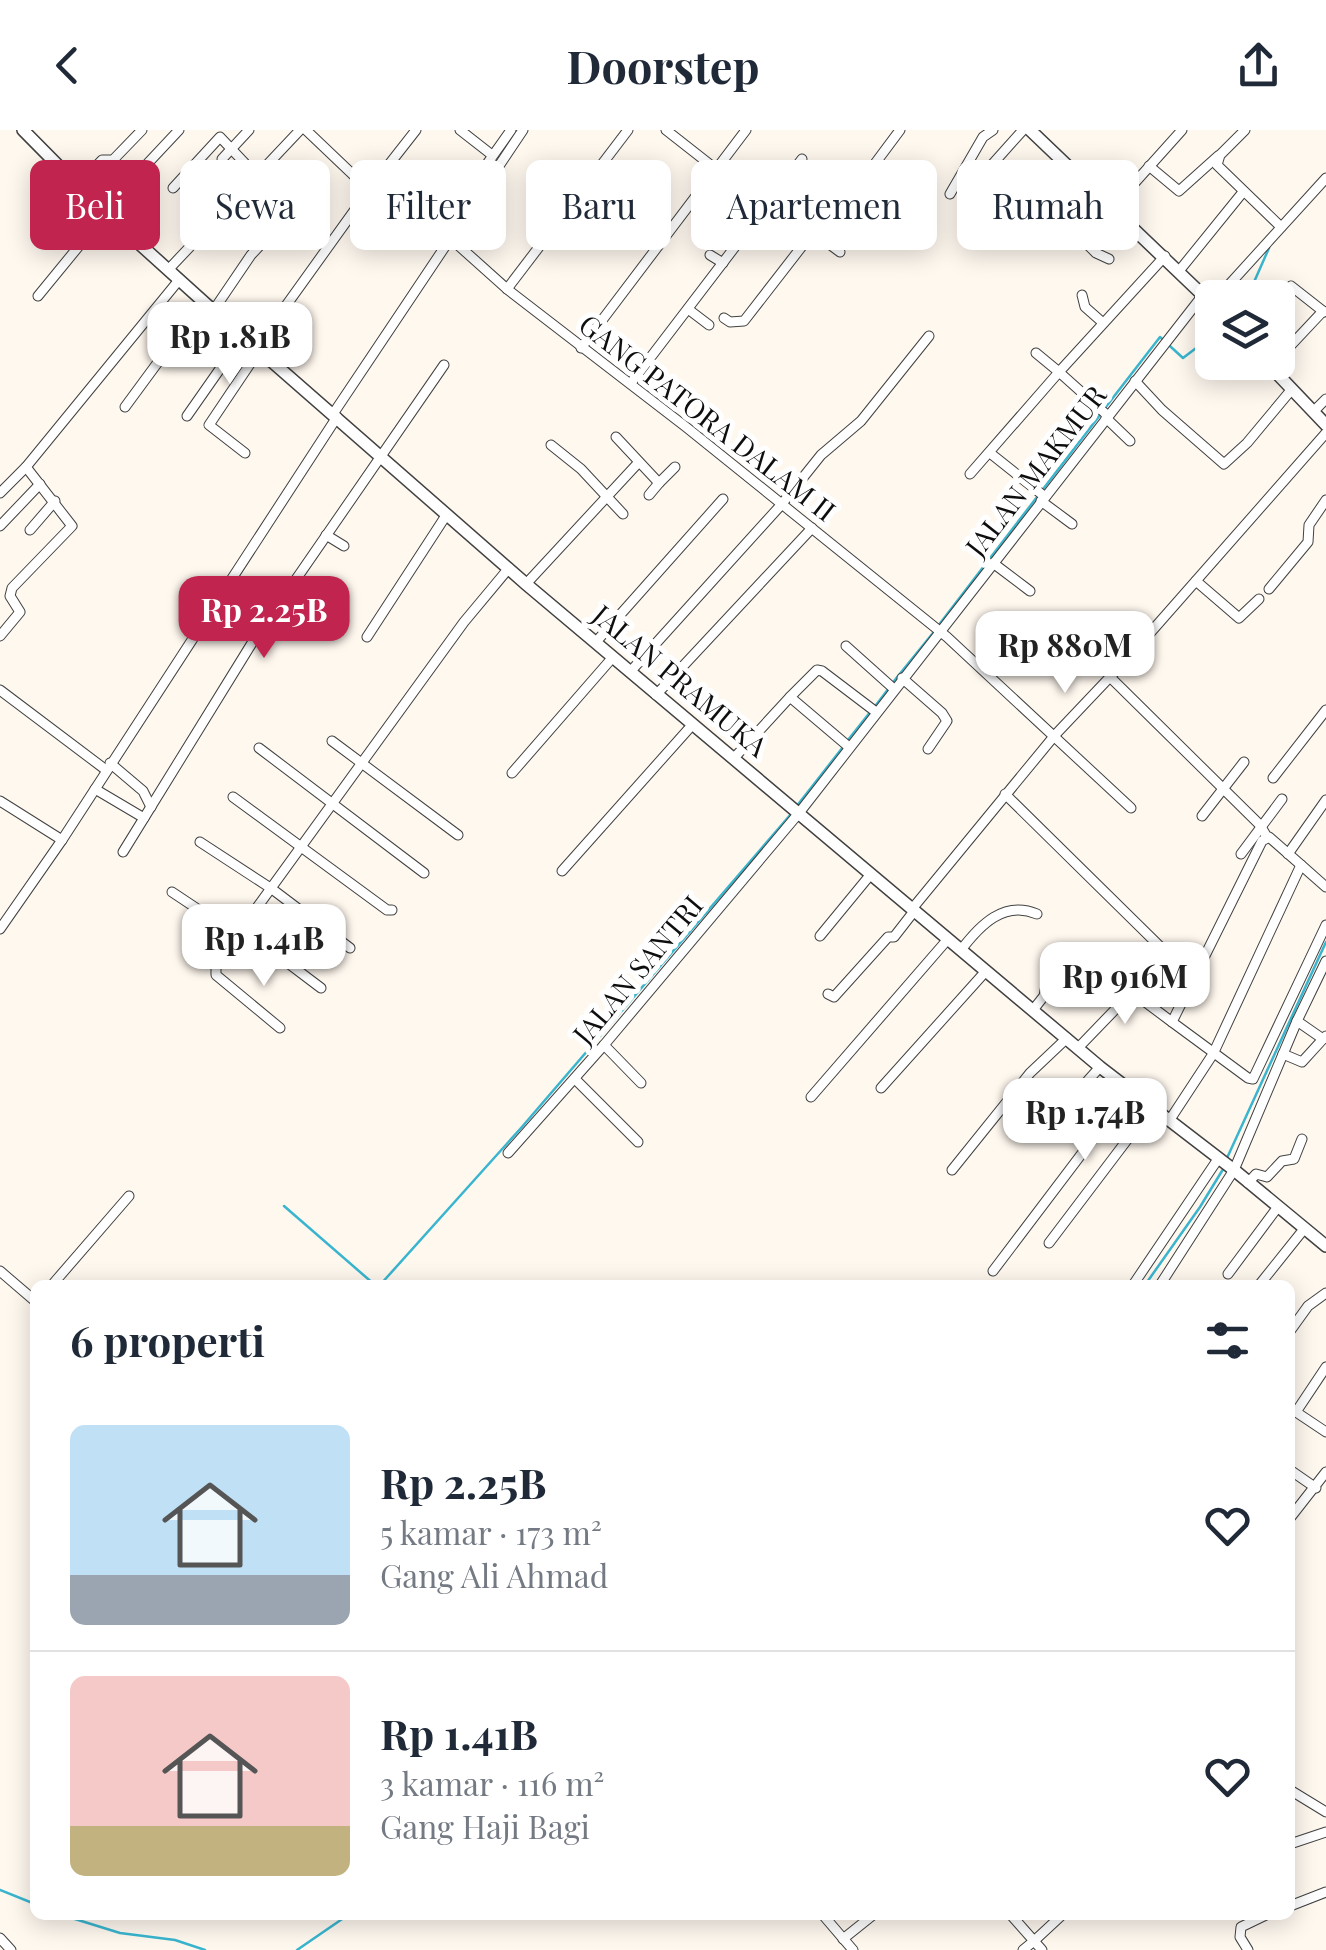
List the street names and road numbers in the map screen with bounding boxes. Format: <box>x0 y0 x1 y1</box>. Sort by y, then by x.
street label: GANG PATORA DALAM II <box>572 305 844 529</box>
street label: JALAN MAKMUR <box>956 376 1114 564</box>
street label: JALAN PRAMUKA <box>585 595 776 764</box>
street label: JALAN SANTRI <box>563 887 710 1052</box>

